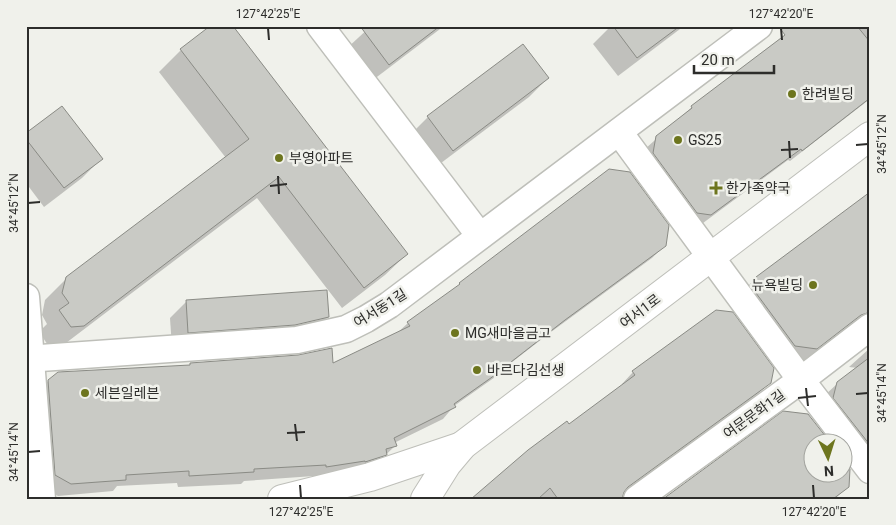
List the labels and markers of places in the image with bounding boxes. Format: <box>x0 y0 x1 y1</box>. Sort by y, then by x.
place label: 한려빌딩 <box>802 86 854 102</box>
marker: 한려빌딩 <box>786 88 798 100</box>
place label: GS25 <box>688 132 722 148</box>
marker: GS25 <box>672 134 684 146</box>
place label: 부영아파트 <box>289 150 354 166</box>
marker: 부영아파트 <box>273 152 285 164</box>
place label: 한가족약국 <box>726 180 791 196</box>
marker: 한가족약국 <box>710 182 722 194</box>
place label: 뉴욕빌딩 <box>751 277 803 293</box>
marker: 뉴욕빌딩 <box>807 279 819 291</box>
place label: MG새마을금고 <box>465 325 551 341</box>
marker: MG새마을금고 <box>449 327 461 339</box>
place label: 바르다김선생 <box>487 362 564 378</box>
marker: 바르다김선생 <box>471 364 483 376</box>
place label: 세븐일레븐 <box>95 385 160 401</box>
marker: 세븐일레븐 <box>79 387 91 399</box>

